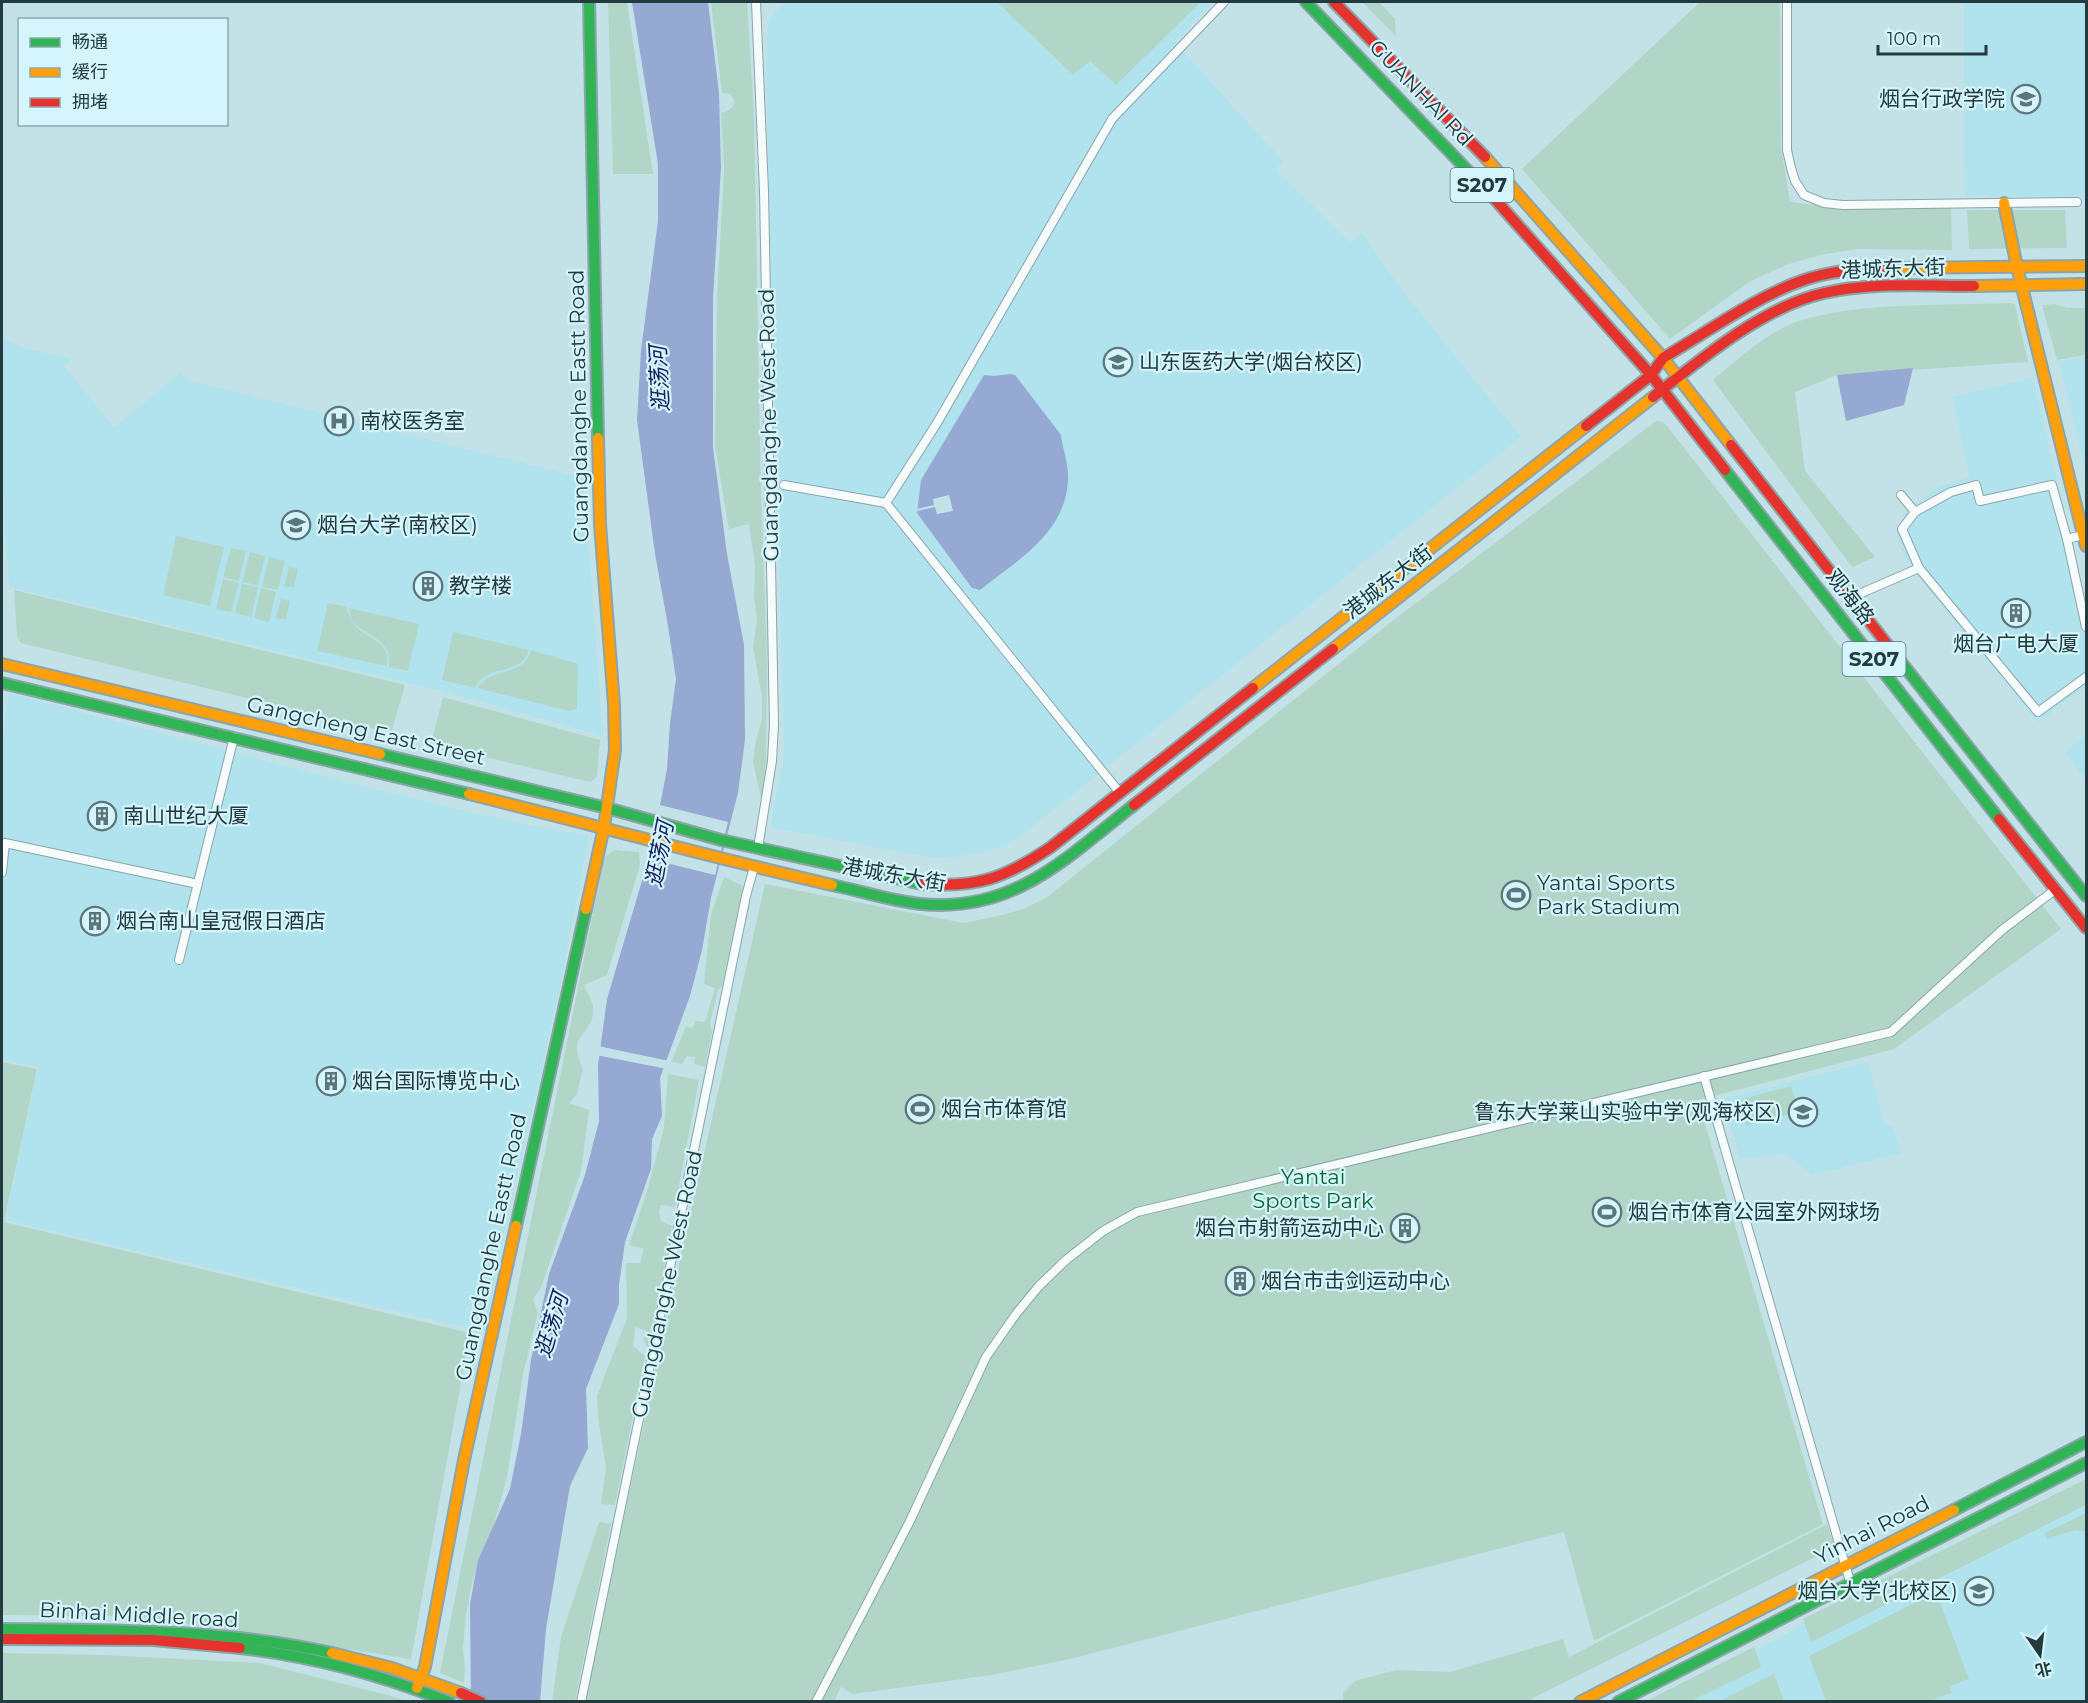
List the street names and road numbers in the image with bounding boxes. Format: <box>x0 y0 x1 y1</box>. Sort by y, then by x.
street label: GUANHAI Rd <box>1364 34 1478 151</box>
road number: S207 <box>1450 168 1514 202</box>
street label: 港城东大街 <box>1840 254 1946 283</box>
street label: Guangdanghe Eastt Road <box>564 270 593 543</box>
street label: Guangdanghe West Road <box>754 288 783 562</box>
street label: 港城东大街 <box>1339 539 1437 624</box>
street label: 观海路 <box>1821 564 1880 629</box>
road number: S207 <box>1842 642 1906 676</box>
street label: Gangcheng East Street <box>244 691 488 770</box>
street label: 港城东大街 <box>840 853 948 896</box>
street label: Guangdanghe Eastt Road <box>450 1111 531 1383</box>
street label: Guangdanghe West Road <box>626 1148 707 1420</box>
street label: Yinhai Road <box>1810 1490 1933 1569</box>
street label: Binhai Middle road <box>39 1597 239 1632</box>

